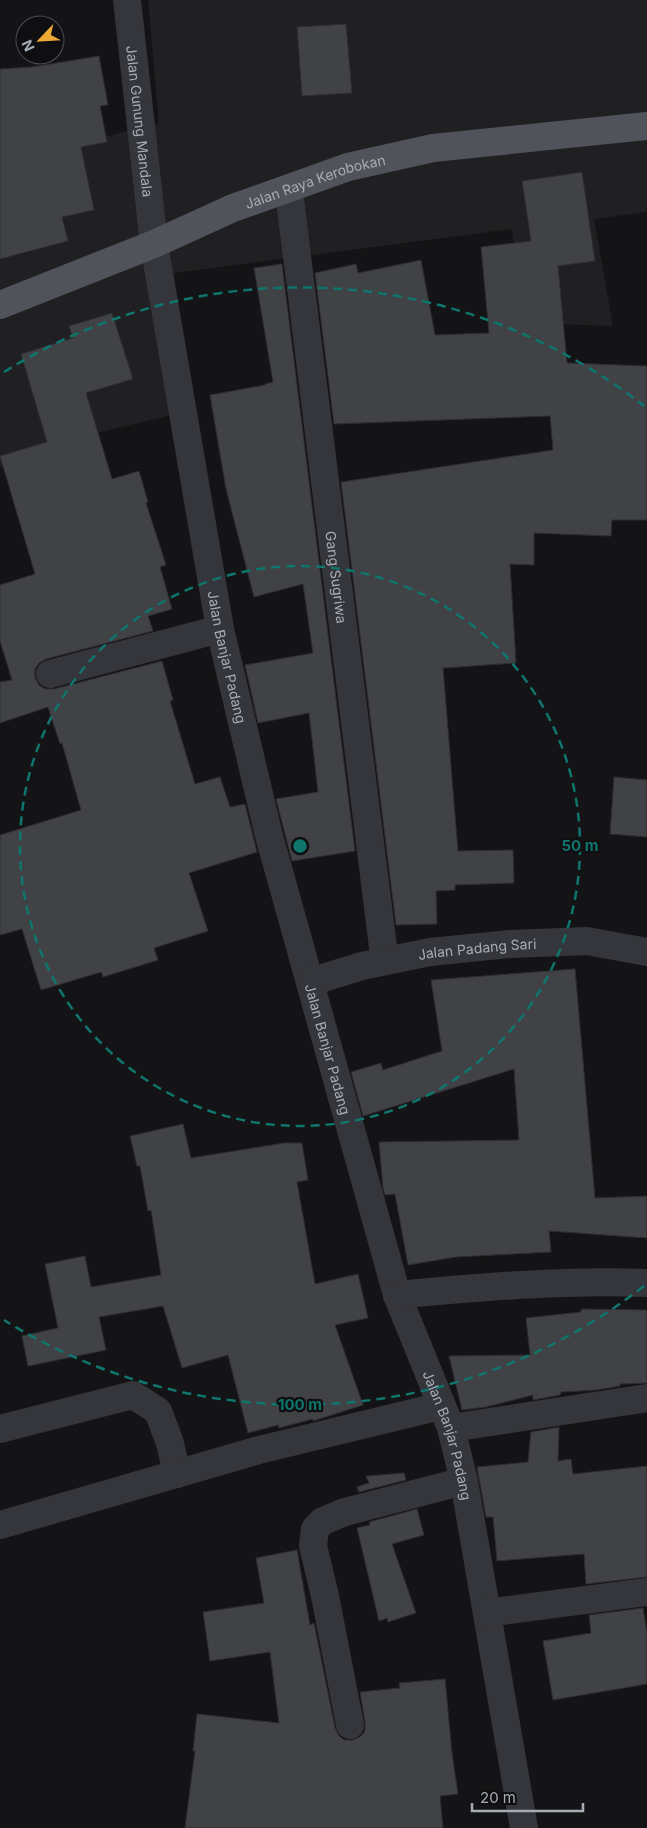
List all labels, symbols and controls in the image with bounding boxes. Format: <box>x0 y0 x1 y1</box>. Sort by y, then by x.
north arrow <box>15 15 65 65</box>
text: N <box>18 37 38 54</box>
street label: Jalan Gunung Mandala <box>124 45 157 198</box>
street label: Jalan Raya Kerobokan <box>242 150 387 212</box>
street label: Gang Sugriwa <box>323 530 351 624</box>
street label: Jalan Banjar Padang <box>205 589 250 725</box>
text: 50 m <box>562 836 598 855</box>
centre of rings <box>291 837 309 855</box>
street label: Jalan Padang Sari <box>416 934 537 963</box>
street label: Jalan Banjar Padang <box>302 982 355 1116</box>
street label: Jalan Banjar Padang <box>420 1368 476 1501</box>
text: 100 m <box>278 1395 322 1414</box>
scale bar <box>472 1780 583 1812</box>
text: 20 m <box>480 1788 516 1807</box>

